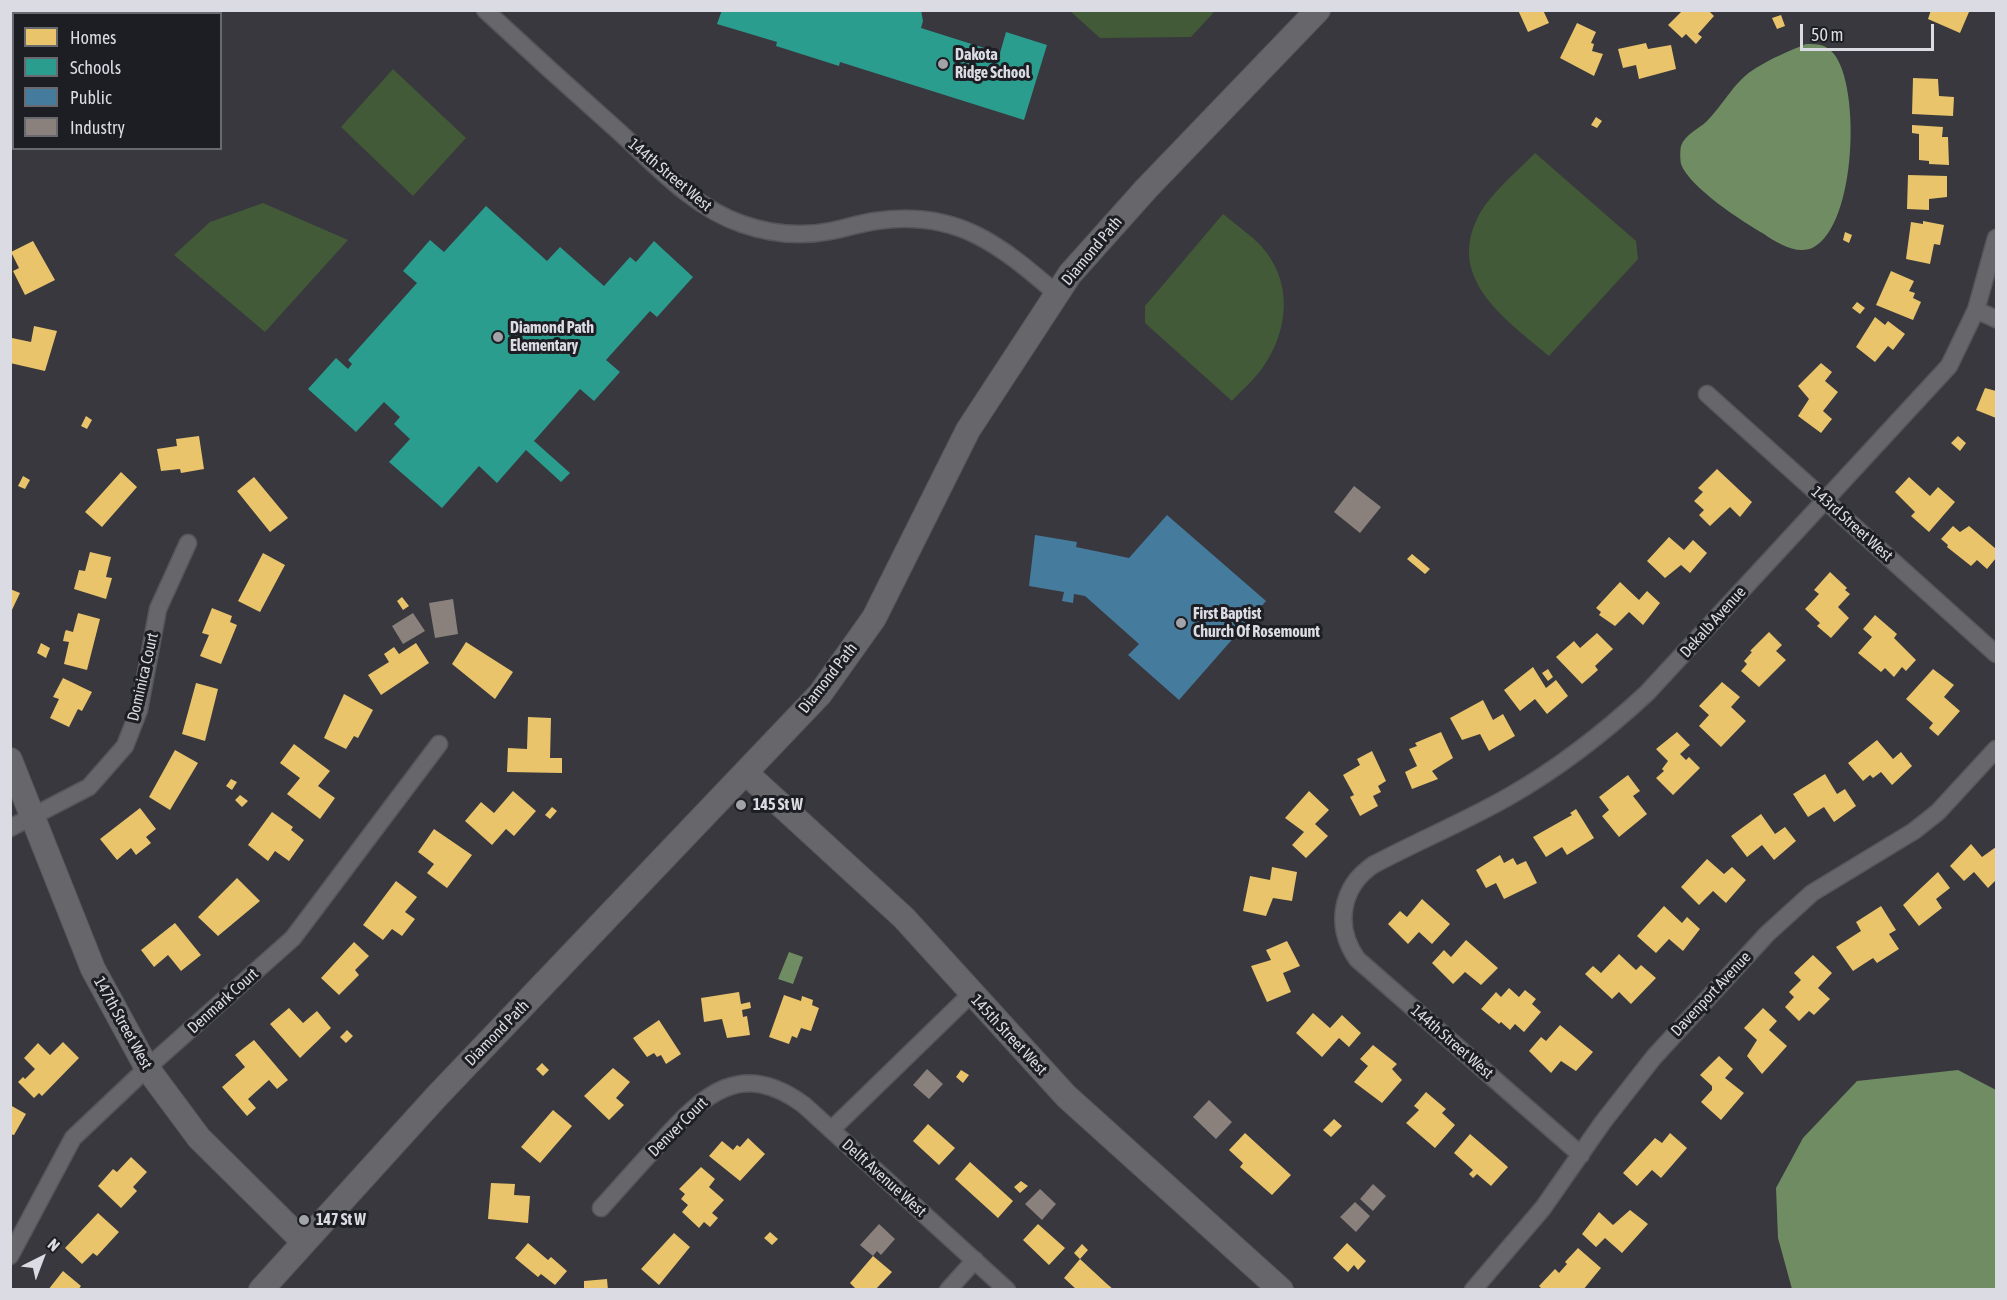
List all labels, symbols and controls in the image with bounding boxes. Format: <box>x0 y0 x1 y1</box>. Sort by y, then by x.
legend <box>12 12 222 150</box>
scale bar <box>1803 12 1936 50</box>
text: 50 m <box>1811 24 1843 45</box>
text: Homes <box>70 27 116 48</box>
place label: Dakota Ridge School <box>955 45 1030 83</box>
text: Schools <box>70 57 121 78</box>
marker: Dakota Ridge School <box>936 57 950 71</box>
text: Public <box>70 87 112 108</box>
text: Industry <box>70 117 125 138</box>
street label: 144th Street West <box>624 135 716 215</box>
street label: Diamond Path <box>1058 213 1126 289</box>
place label: Diamond Path Elementary <box>510 318 594 356</box>
marker: Diamond Path Elementary <box>491 330 505 344</box>
street label: 143rd Street West <box>1807 482 1897 566</box>
street label: Dekalb Avenue <box>1676 583 1750 661</box>
place label: First Baptist Church Of Rosemount <box>1193 604 1320 642</box>
marker: First Baptist Church Of Rosemount <box>1174 616 1188 630</box>
street label: Dominica Court <box>123 631 163 723</box>
street label: Diamond Path <box>795 639 861 717</box>
place label: 145 St W <box>753 795 803 815</box>
marker: 145 St W <box>734 798 748 812</box>
street label: Davenport Avenue <box>1667 948 1755 1040</box>
street label: Denmark Court <box>184 964 262 1038</box>
street label: 147th Street West <box>90 973 156 1073</box>
street label: 145th Street West <box>967 991 1051 1079</box>
street label: Diamond Path <box>461 996 533 1070</box>
street label: 144th Street West <box>1407 1001 1497 1083</box>
street label: Denver Court <box>644 1093 712 1161</box>
street label: Delft Avenue West <box>838 1135 930 1221</box>
place label: 147 St W <box>316 1210 366 1230</box>
marker: 147 St W <box>297 1213 311 1227</box>
north arrow <box>12 1228 72 1288</box>
text: N <box>45 1235 64 1254</box>

